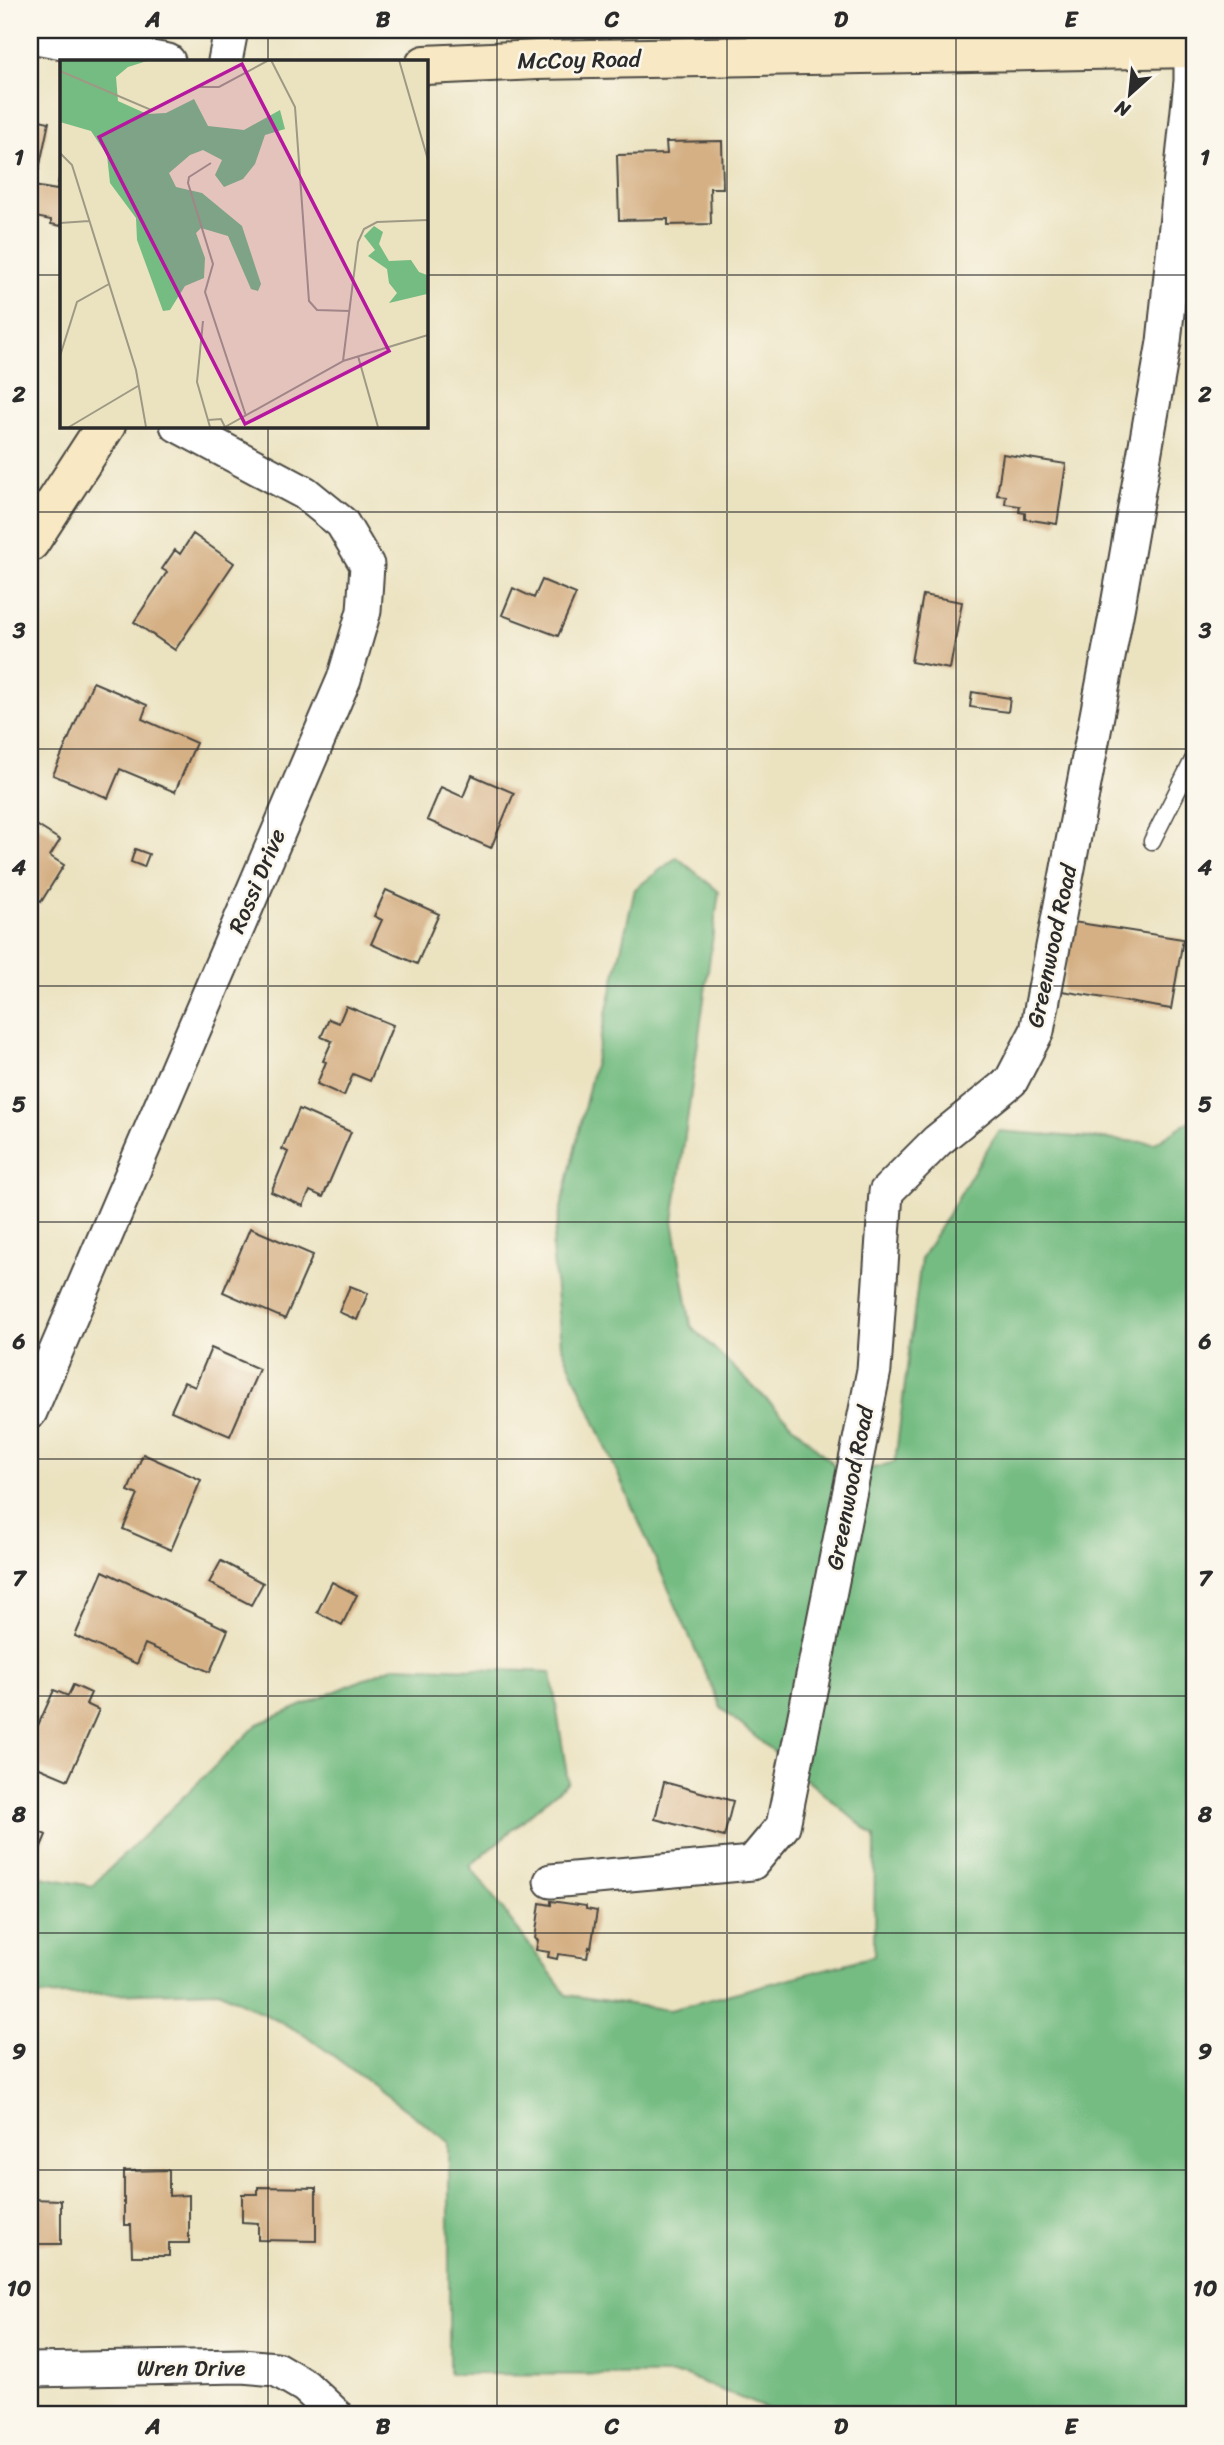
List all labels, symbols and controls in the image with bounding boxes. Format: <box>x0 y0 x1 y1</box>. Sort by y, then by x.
text: A <box>144 0 161 40</box>
text: B <box>376 0 391 40</box>
text: C <box>604 0 620 40</box>
text: D <box>834 0 849 40</box>
text: E <box>1065 0 1080 40</box>
street label: McCoy Road <box>517 38 643 82</box>
inset map <box>60 60 427 427</box>
north arrow <box>1094 60 1164 130</box>
text: N <box>1108 91 1137 127</box>
text: 1 <box>14 137 24 178</box>
text: 1 <box>1200 137 1210 178</box>
text: 2 <box>11 374 26 415</box>
text: 2 <box>1197 374 1212 415</box>
text: 3 <box>12 610 26 651</box>
text: 3 <box>1198 610 1212 651</box>
street label: Rossi Drive <box>216 822 298 940</box>
text: 4 <box>11 847 27 888</box>
text: 4 <box>1197 847 1213 888</box>
street label: Greenwood Road <box>1015 859 1090 1032</box>
text: 5 <box>12 1084 26 1125</box>
text: 5 <box>1198 1084 1212 1125</box>
text: 6 <box>11 1321 26 1362</box>
text: 6 <box>1197 1321 1212 1362</box>
street label: Greenwood Road <box>814 1401 886 1573</box>
text: 7 <box>12 1558 27 1599</box>
text: 7 <box>1198 1558 1213 1599</box>
text: 8 <box>11 1794 26 1835</box>
text: 8 <box>1197 1794 1212 1835</box>
text: 9 <box>12 2031 26 2072</box>
text: 9 <box>1198 2031 1212 2072</box>
text: 10 <box>7 2268 32 2309</box>
text: 10 <box>1193 2268 1218 2309</box>
street label: Wren Drive <box>137 2348 245 2389</box>
text: A <box>144 2406 161 2445</box>
text: B <box>376 2406 391 2445</box>
text: C <box>604 2406 620 2445</box>
text: D <box>834 2406 849 2445</box>
text: E <box>1065 2406 1080 2445</box>

